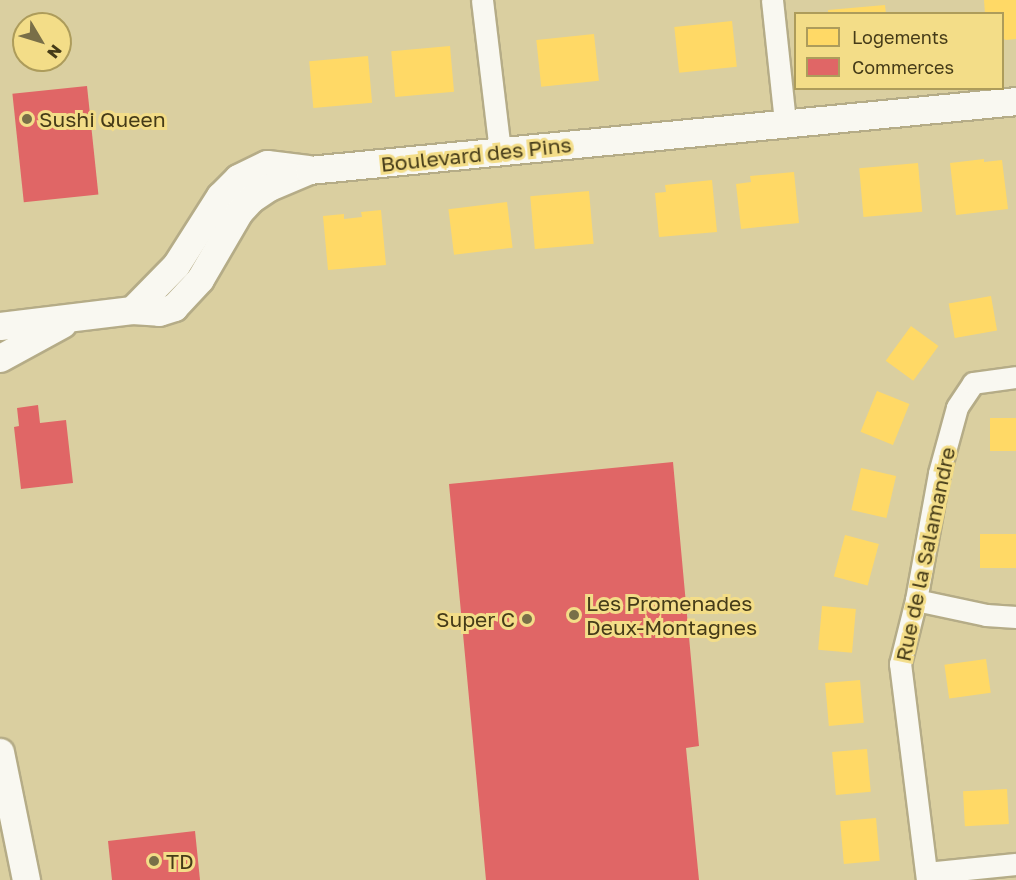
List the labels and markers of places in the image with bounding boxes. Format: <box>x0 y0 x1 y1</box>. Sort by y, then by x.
place label: Sushi Queen <box>39 106 166 132</box>
marker: Sushi Queen <box>20 112 34 126</box>
place label: Les Promenades Deux-Montagnes <box>586 590 757 640</box>
place label: Super C <box>436 606 515 632</box>
marker: Les Promenades Deux-Montagnes <box>567 608 581 622</box>
marker: Super C <box>520 612 534 626</box>
place label: TD <box>166 848 194 874</box>
marker: TD <box>147 854 161 868</box>

